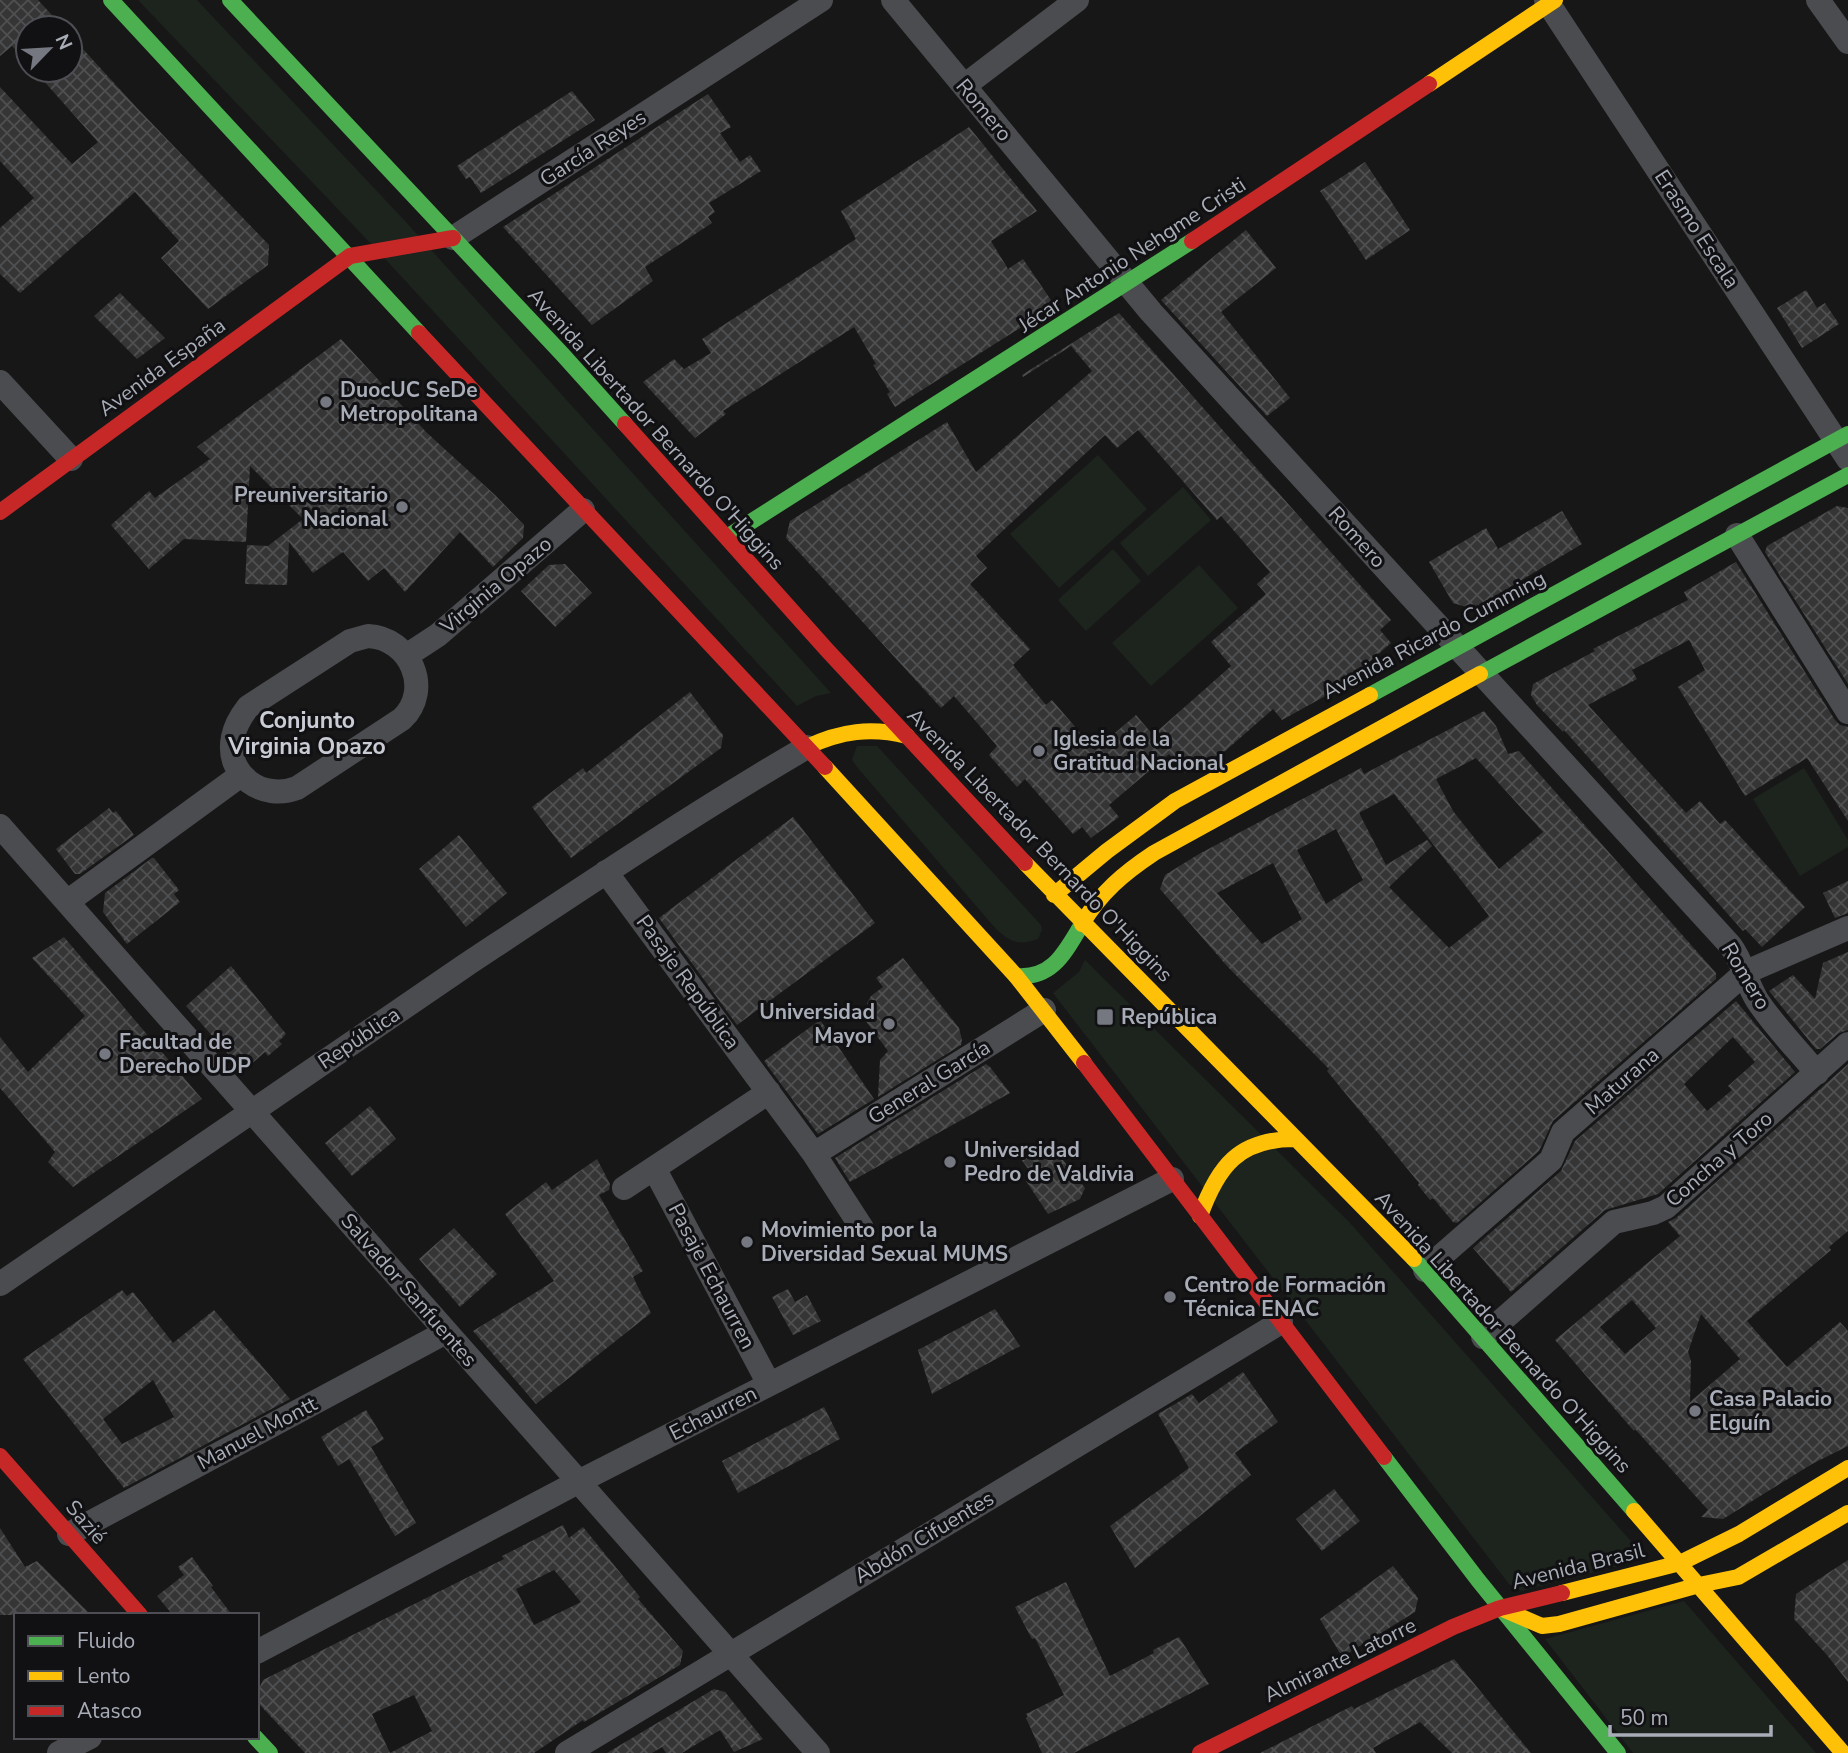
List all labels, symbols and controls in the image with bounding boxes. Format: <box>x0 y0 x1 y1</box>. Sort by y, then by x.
north arrow <box>14 14 84 84</box>
text: N <box>49 30 78 54</box>
street label: Romero <box>950 73 1018 147</box>
street label: García Reyes <box>534 103 652 193</box>
street label: Erasmo Escala <box>1648 164 1746 294</box>
street label: Jécar Antonio Nehgme Cristi <box>1012 171 1251 340</box>
street label: Avenida Libertador Bernardo O'Higgins <box>521 282 791 576</box>
street label: Avenida España <box>93 311 231 423</box>
place label: DuocUC SeDe Metropolitana <box>340 376 478 428</box>
marker: DuocUC SeDe Metropolitana <box>318 394 334 410</box>
place label: Preuniversitario Nacional <box>234 481 388 533</box>
marker: Preuniversitario Nacional <box>394 499 410 515</box>
street label: Romero <box>1322 500 1392 574</box>
street label: Virginia Opazo <box>433 530 558 641</box>
street label: Avenida Ricardo Cumming <box>1317 564 1551 706</box>
street label: Avenida Libertador Bernardo O'Higgins <box>901 702 1179 988</box>
district label: Conjunto Virginia Opazo <box>227 705 386 762</box>
place label: Iglesia de la Gratitud Nacional <box>1053 725 1225 777</box>
marker: Iglesia de la Gratitud Nacional <box>1031 743 1047 759</box>
street label: Pasaje República <box>630 909 746 1055</box>
street label: Romero <box>1715 937 1777 1015</box>
place label: Universidad Mayor <box>759 998 876 1050</box>
street label: República <box>313 1000 405 1076</box>
place label: República <box>1121 1003 1217 1031</box>
marker: República <box>1095 1007 1115 1027</box>
marker: Universidad Mayor <box>881 1016 897 1032</box>
place label: Facultad de Derecho UDP <box>119 1028 251 1080</box>
street label: General García <box>863 1033 995 1131</box>
street label: Maturana <box>1579 1041 1665 1121</box>
marker: Facultad de Derecho UDP <box>97 1046 113 1062</box>
street label: Concha y Toro <box>1660 1105 1778 1213</box>
place label: Universidad Pedro de Valdivia <box>964 1136 1134 1188</box>
marker: Universidad Pedro de Valdivia <box>942 1154 958 1170</box>
street label: Avenida Libertador Bernardo O'Higgins <box>1368 1185 1638 1479</box>
street label: Pasaje Echaurren <box>662 1198 762 1354</box>
street label: Salvador Sanfuentes <box>334 1207 484 1373</box>
place label: Movimiento por la Diversidad Sexual MUMS <box>761 1216 1008 1268</box>
marker: Movimiento por la Diversidad Sexual MUMS <box>739 1234 755 1250</box>
place label: Centro de Formación Técnica ENAC <box>1184 1271 1386 1323</box>
marker: Centro de Formación Técnica ENAC <box>1162 1289 1178 1305</box>
street label: Echaurren <box>664 1379 762 1447</box>
place label: Casa Palacio Elguín <box>1709 1385 1832 1437</box>
street label: Manuel Montt <box>192 1389 322 1476</box>
marker: Casa Palacio Elguín <box>1687 1403 1703 1419</box>
street label: Abdón Cifuentes <box>849 1484 999 1590</box>
street label: Sazié <box>59 1494 113 1550</box>
street label: Avenida Brasil <box>1509 1536 1648 1596</box>
street label: Almirante Latorre <box>1259 1611 1421 1709</box>
legend <box>14 1613 259 1739</box>
text: Fluido <box>77 1627 135 1655</box>
text: Lento <box>77 1662 130 1690</box>
scale bar <box>1610 1694 1771 1738</box>
text: Atasco <box>77 1697 142 1725</box>
text: 50 m <box>1620 1704 1669 1732</box>

